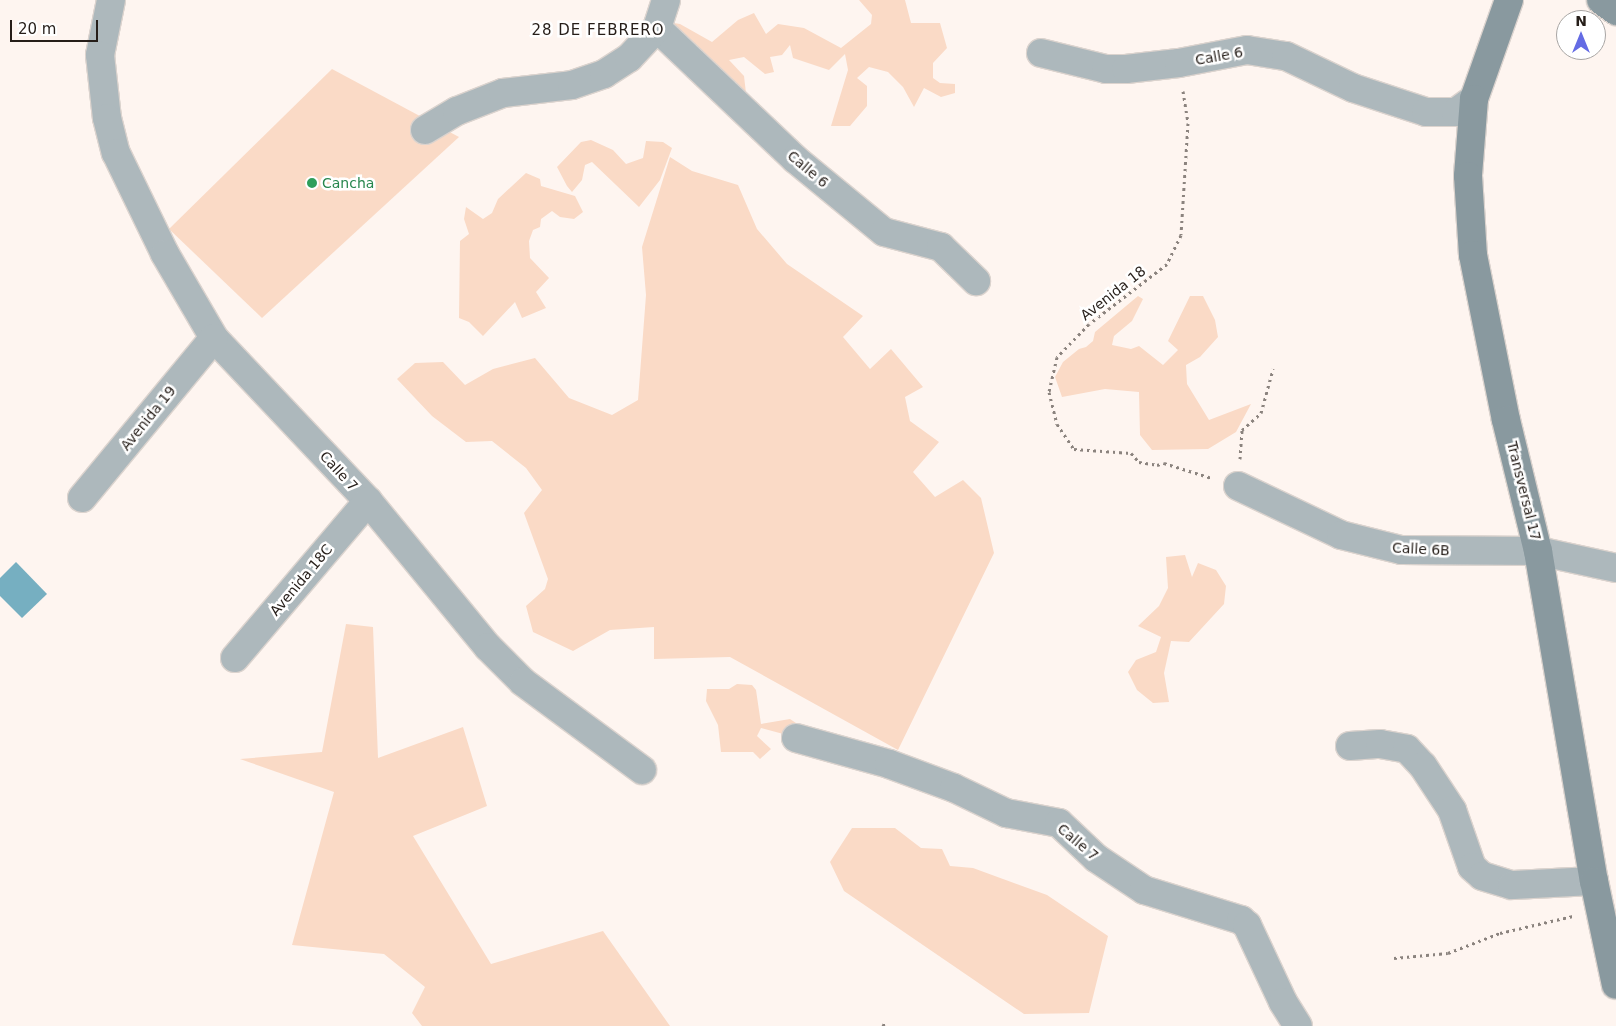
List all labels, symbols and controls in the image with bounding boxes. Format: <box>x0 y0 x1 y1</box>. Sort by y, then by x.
scale bar <box>12 10 100 42</box>
north arrow <box>1556 10 1606 60</box>
text: N <box>1575 13 1587 29</box>
text: 20 m <box>18 20 56 38</box>
district label: 28 DE FEBRERO <box>530 22 666 40</box>
street label: Calle 6 <box>1194 44 1244 68</box>
street label: Calle 6 <box>784 147 832 191</box>
place label: Cancha <box>322 175 374 191</box>
marker: Cancha <box>306 177 318 189</box>
street label: Avenida 18 <box>1077 262 1149 324</box>
street label: Avenida 19 <box>117 382 179 454</box>
street label: Transversal 17 <box>1504 440 1544 542</box>
street label: Calle 7 <box>316 448 362 494</box>
street label: Calle 6B <box>1392 539 1450 559</box>
street label: Avenida 18C <box>266 541 336 619</box>
street label: Calle 7 <box>1054 820 1102 864</box>

